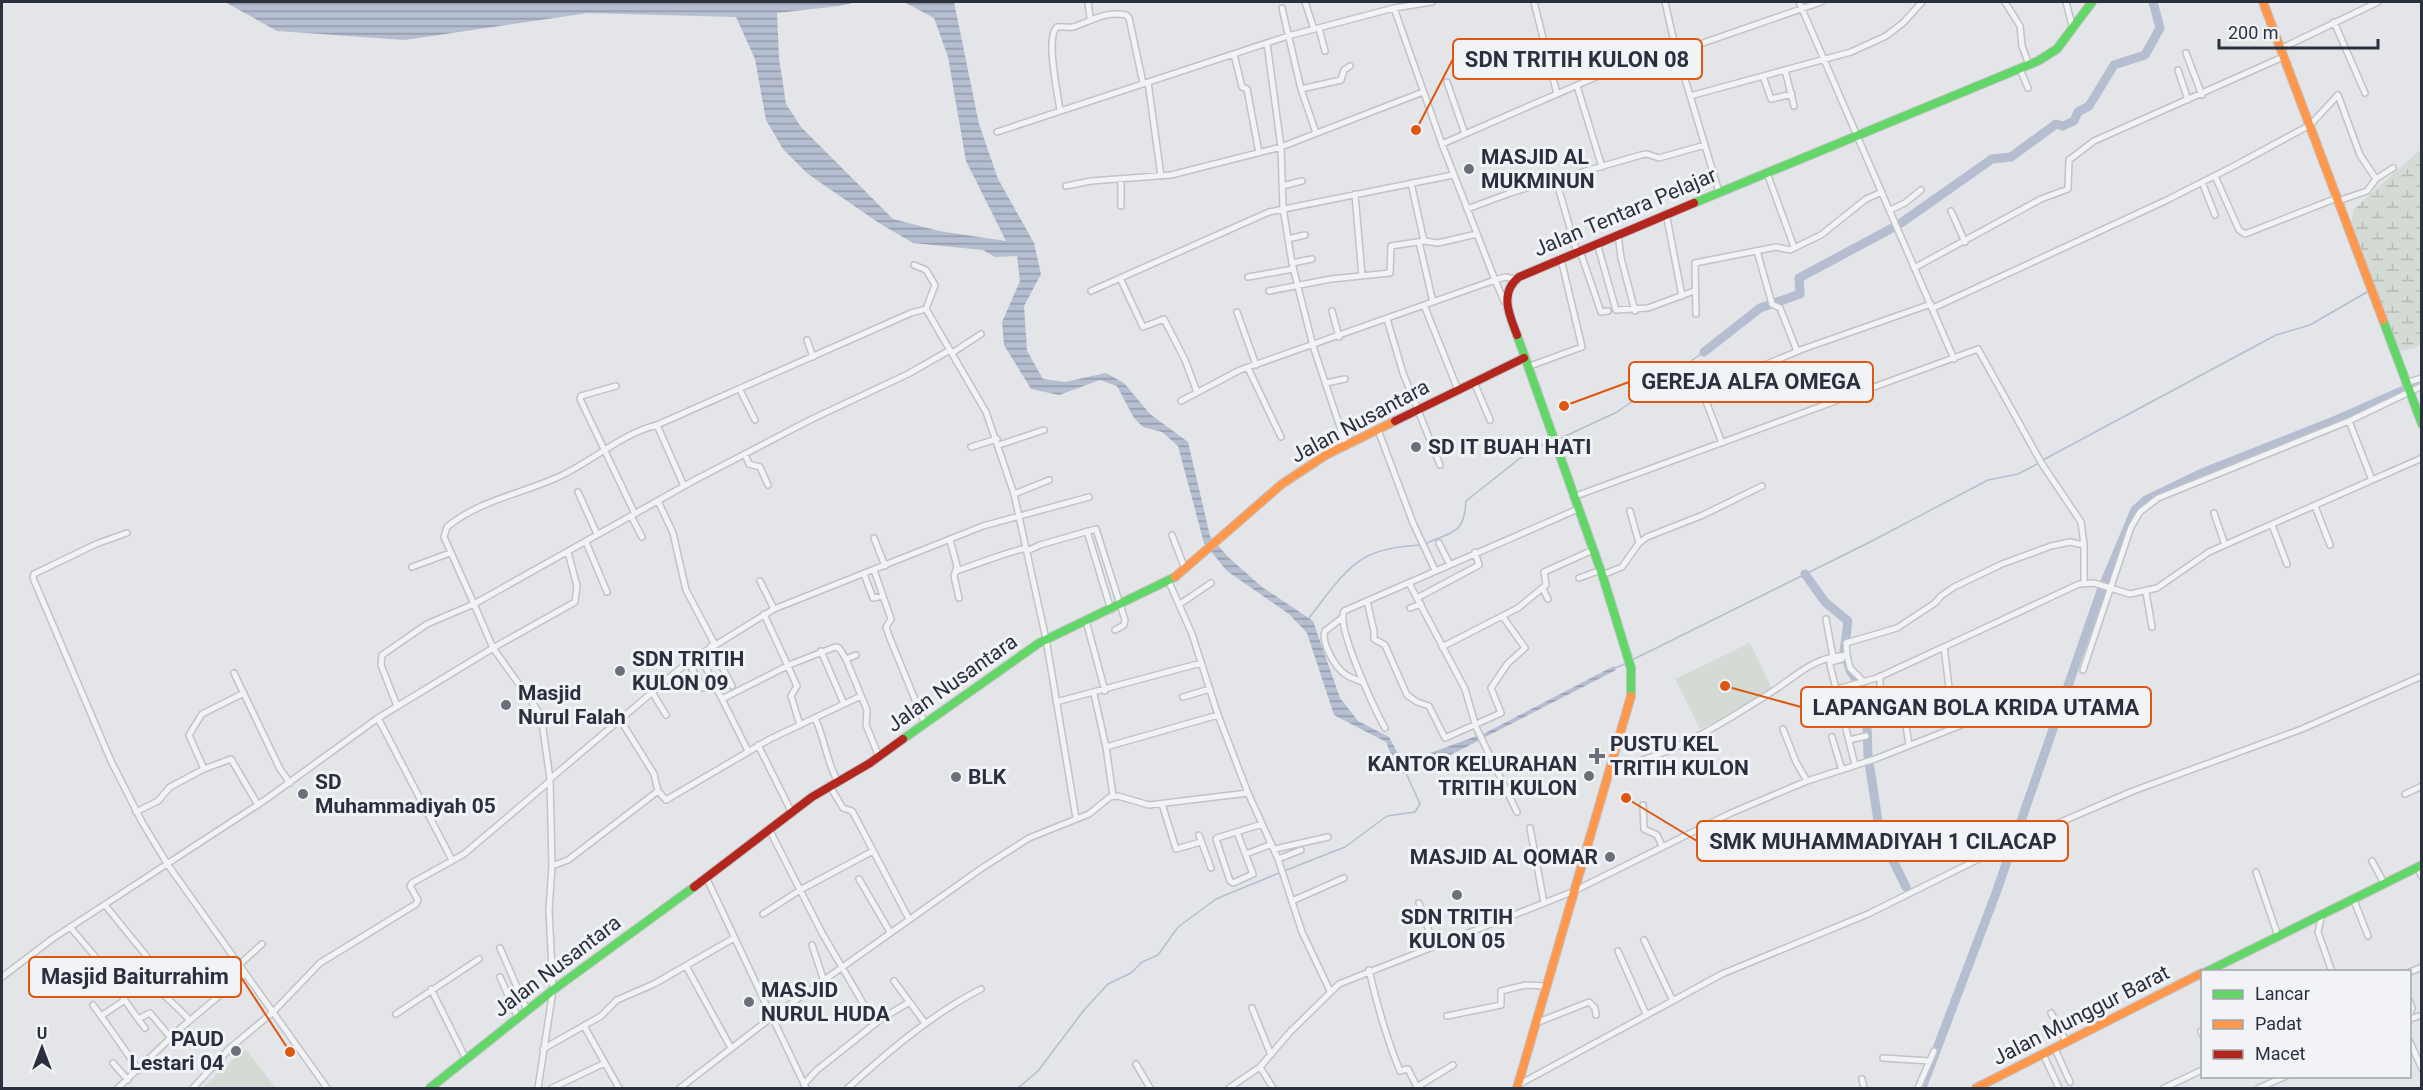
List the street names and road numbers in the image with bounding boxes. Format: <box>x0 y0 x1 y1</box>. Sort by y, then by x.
street label: Jalan Tentara Pelajar <box>1530 163 1720 261</box>
street label: Jalan Nusantara <box>1287 374 1433 468</box>
street label: Jalan Nusantara <box>882 629 1022 737</box>
street label: Jalan Nusantara <box>489 910 625 1022</box>
street label: Jalan Munggur Barat <box>1989 960 2173 1070</box>

